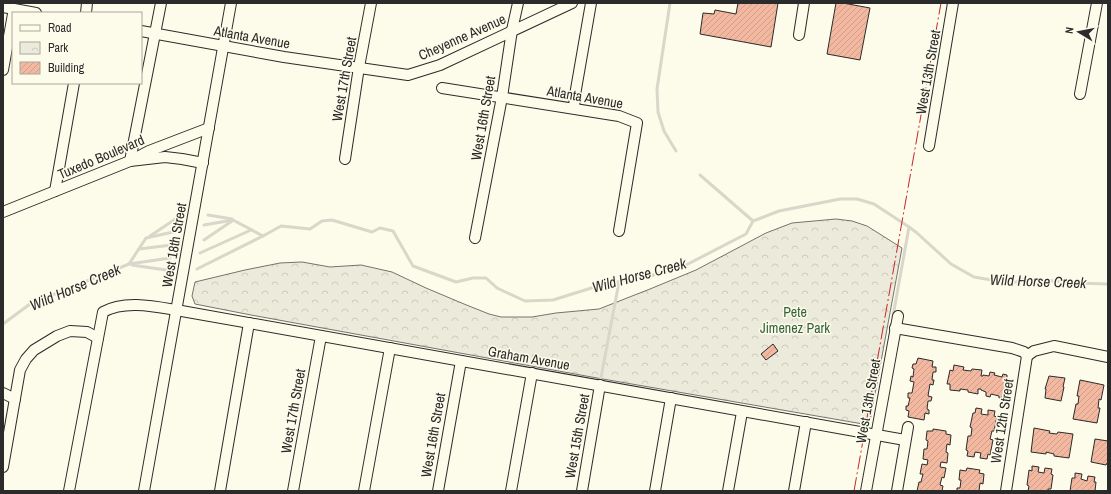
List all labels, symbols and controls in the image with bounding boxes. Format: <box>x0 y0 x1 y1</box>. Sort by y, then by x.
street label: Cheyenne Avenue <box>416 10 508 64</box>
legend <box>12 12 142 84</box>
north arrow <box>1059 12 1099 52</box>
text: Road <box>48 20 72 36</box>
street label: Atlanta Avenue <box>212 21 292 53</box>
text: N <box>1062 26 1077 35</box>
street label: West 13th Street <box>912 28 944 116</box>
street label: West 17th Street <box>328 35 360 123</box>
text: Park <box>48 40 68 56</box>
text: Building <box>48 60 85 76</box>
street label: West 16th Street <box>467 74 499 162</box>
street label: Atlanta Avenue <box>545 81 625 113</box>
street label: Tuxedo Boulevard <box>55 131 147 183</box>
street label: West 18th Street <box>158 201 190 289</box>
water label: Wild Horse Creek <box>590 252 689 298</box>
water label: Wild Horse Creek <box>26 258 124 316</box>
water label: Wild Horse Creek <box>989 269 1088 293</box>
park label: Pete Jimenez Park <box>760 303 830 337</box>
street label: Graham Avenue <box>487 342 571 374</box>
street label: West 13th Street <box>852 357 884 445</box>
street label: West 17th Street <box>277 367 309 455</box>
street label: West 12th Street <box>986 377 1018 465</box>
street label: West 16th Street <box>417 391 449 479</box>
street label: West 15th Street <box>561 392 593 480</box>

